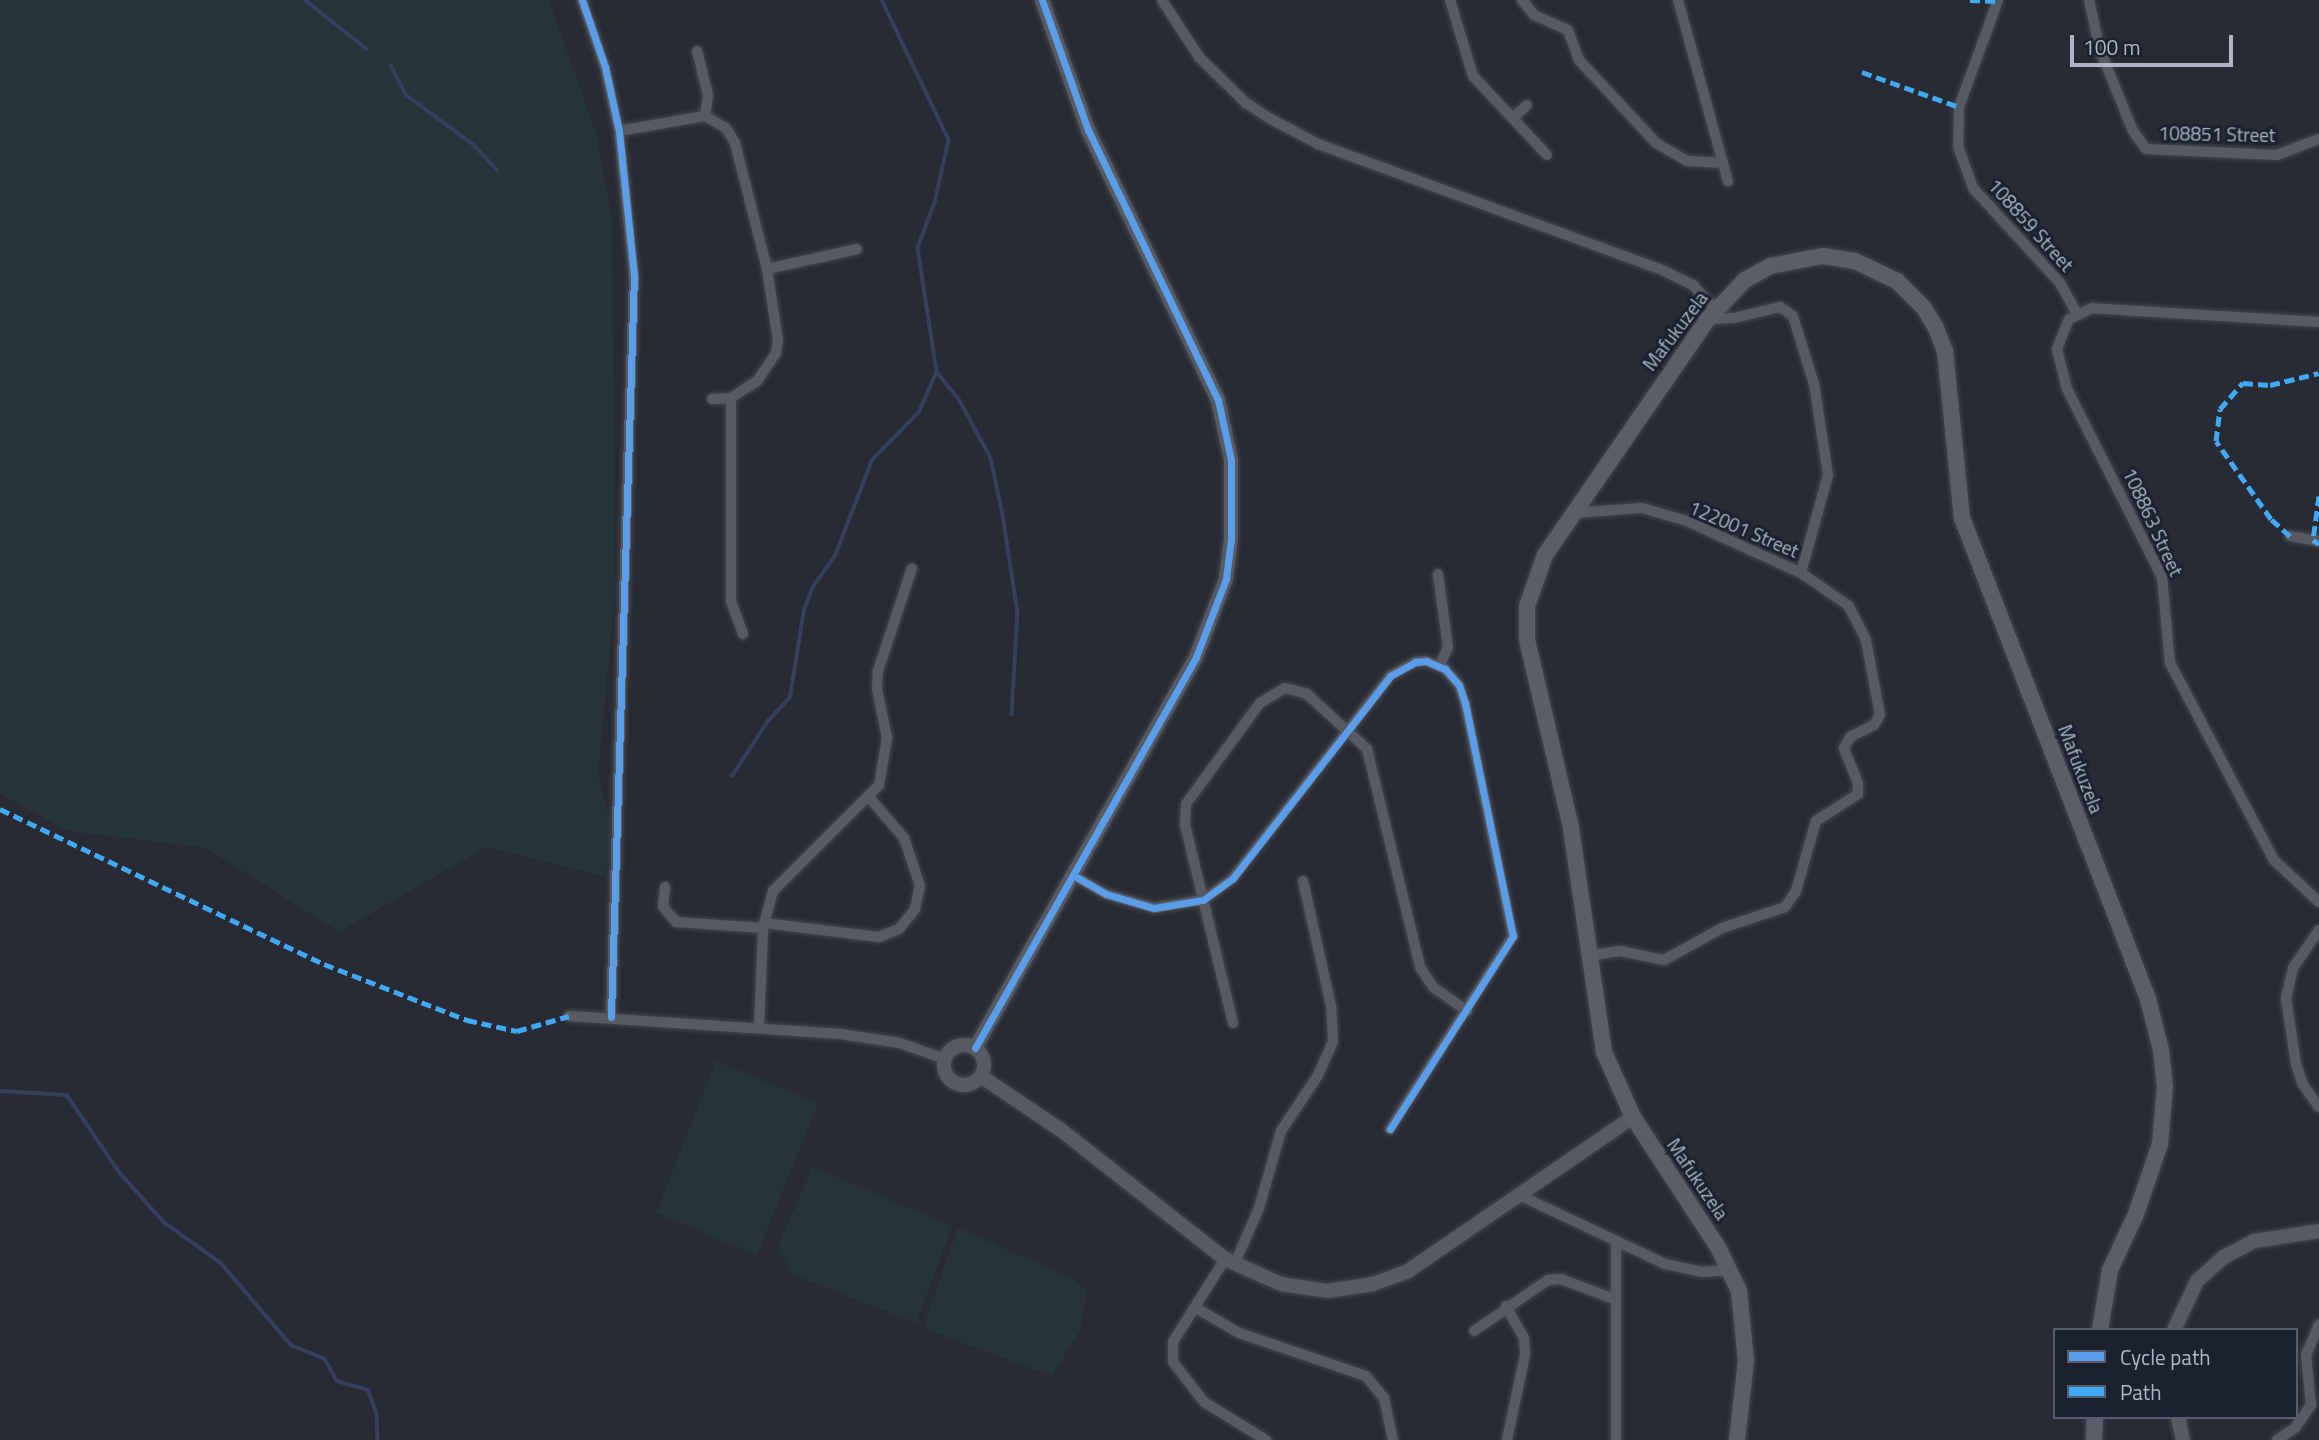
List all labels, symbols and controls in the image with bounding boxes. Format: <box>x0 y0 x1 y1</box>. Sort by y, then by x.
scale bar <box>2074 21 2237 65</box>
text: 100 m <box>2083 31 2140 63</box>
street label: 108851 Street <box>2158 122 2276 146</box>
street label: 108859 Street <box>1983 174 2079 276</box>
street label: Mafukuzela <box>1638 287 1712 375</box>
street label: 108863 Street <box>2118 464 2188 580</box>
street label: 122001 Street <box>1686 496 1802 562</box>
street label: Mafukuzela <box>2054 721 2108 817</box>
street label: Mafukuzela <box>1663 1134 1733 1224</box>
legend <box>2053 1328 2298 1419</box>
text: Cycle path <box>2120 1341 2211 1373</box>
text: Path <box>2120 1376 2162 1408</box>

